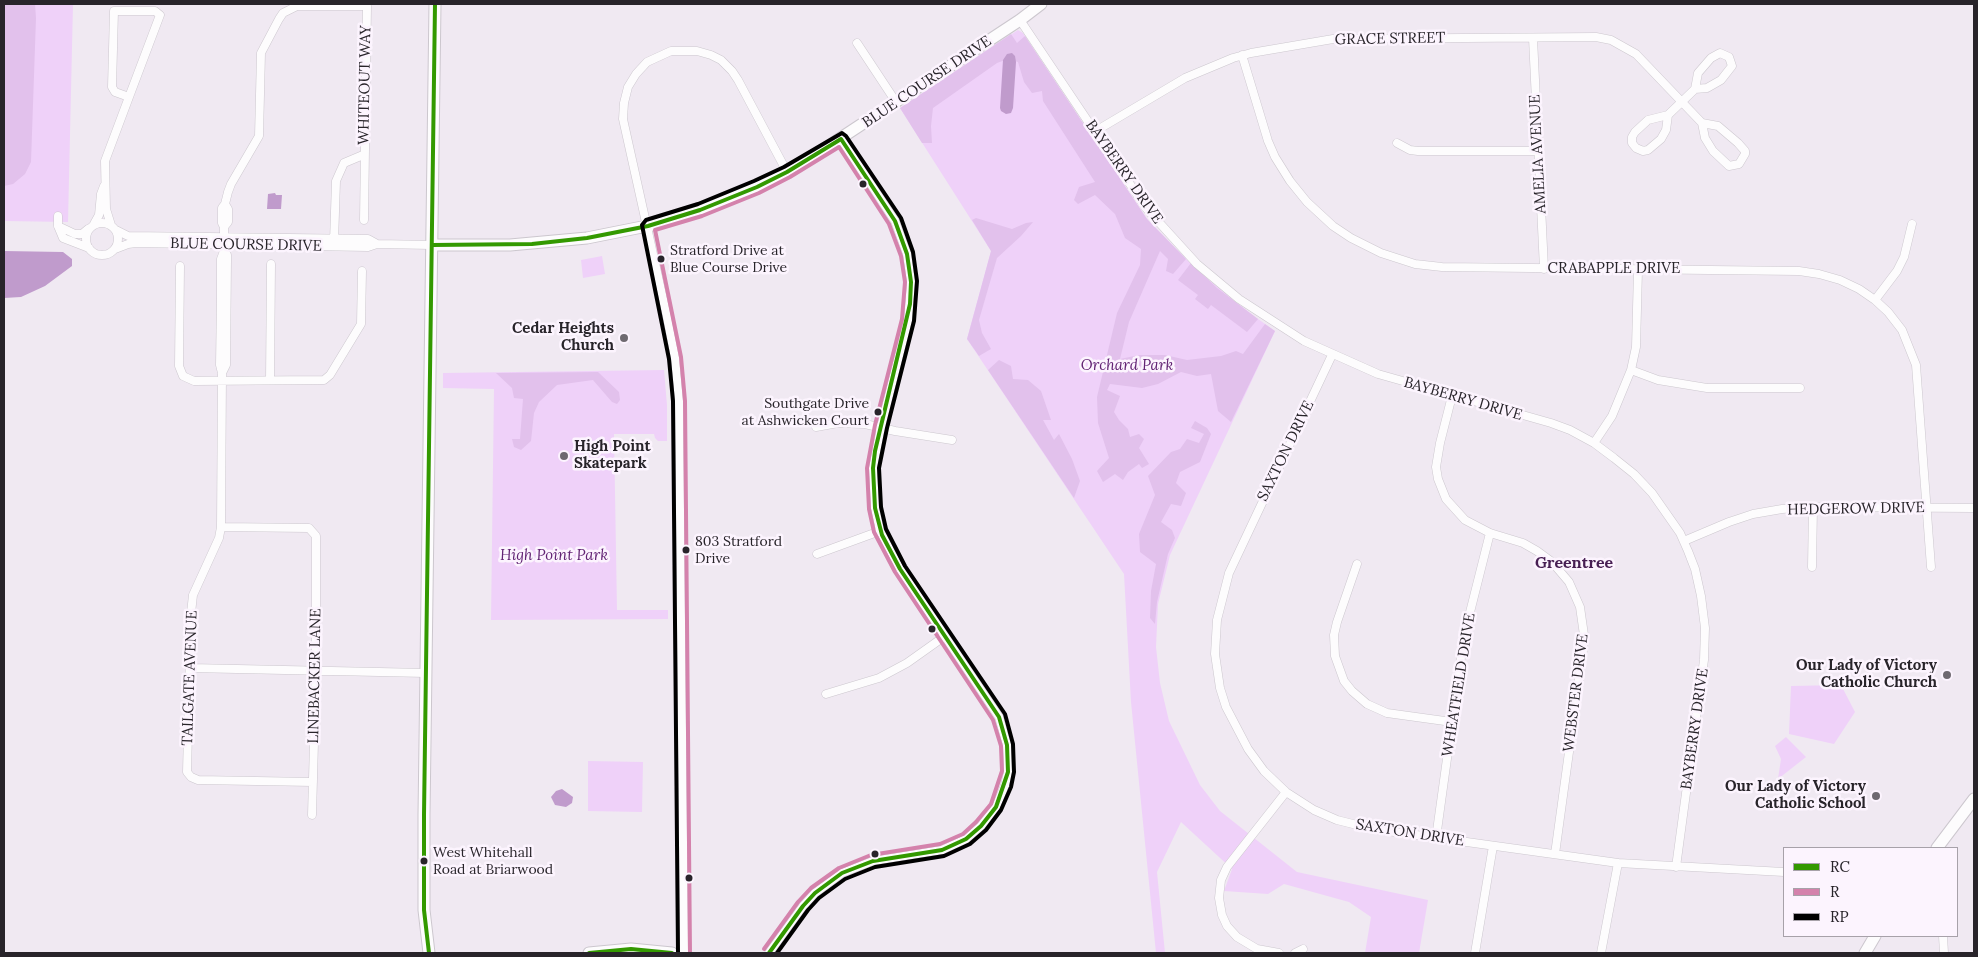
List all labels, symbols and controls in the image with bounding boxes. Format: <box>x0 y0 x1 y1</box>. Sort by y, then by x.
street label: WHITEOUT WAY <box>355 25 375 145</box>
street label: GRACE STREET <box>1335 29 1445 49</box>
street label: BLUE COURSE DRIVE <box>859 32 995 132</box>
street label: AMELIA AVENUE <box>1526 94 1550 214</box>
street label: BAYBERRY DRIVE <box>1081 117 1167 227</box>
unlabelled marker <box>858 179 868 189</box>
street label: BLUE COURSE DRIVE <box>170 235 322 255</box>
place label: Stratford Drive at Blue Course Drive <box>670 243 787 276</box>
marker: Stratford Drive at Blue Course Drive <box>656 254 666 264</box>
street label: CRABAPPLE DRIVE <box>1548 260 1680 278</box>
place label: Cedar Heights Church <box>512 320 614 355</box>
marker: Cedar Heights Church <box>618 332 630 344</box>
park label: Orchard Park <box>1081 357 1173 375</box>
street label: BAYBERRY DRIVE <box>1402 373 1524 425</box>
place label: Southgate Drive at Ashwicken Court <box>742 396 869 428</box>
street label: SAXTON DRIVE <box>1254 398 1318 504</box>
marker: Southgate Drive at Ashwicken Court <box>873 407 883 417</box>
place label: High Point Skatepark <box>574 438 651 473</box>
marker: High Point Skatepark <box>558 450 570 462</box>
street label: HEDGEROW DRIVE <box>1787 499 1925 519</box>
place label: 803 Stratford Drive <box>695 534 782 566</box>
marker: 803 Stratford Drive <box>681 545 691 555</box>
park label: High Point Park <box>500 547 608 565</box>
district label: Greentree <box>1535 553 1613 573</box>
street label: LINEBACKER LANE <box>305 608 325 744</box>
street label: TAILGATE AVENUE <box>179 610 201 746</box>
street label: WHEATFIELD DRIVE <box>1439 612 1479 758</box>
unlabelled marker <box>927 624 937 634</box>
street label: WEBSTER DRIVE <box>1560 633 1592 753</box>
place label: Our Lady of Victory Catholic Church <box>1796 657 1937 692</box>
street label: BAYBERRY DRIVE <box>1678 667 1712 791</box>
marker: Our Lady of Victory Catholic Church <box>1941 669 1953 681</box>
place label: Our Lady of Victory Catholic School <box>1725 778 1866 813</box>
marker: Our Lady of Victory Catholic School <box>1870 790 1882 802</box>
street label: SAXTON DRIVE <box>1354 816 1466 850</box>
place label: West Whitehall Road at Briarwood <box>433 845 553 878</box>
legend <box>1783 847 1958 937</box>
unlabelled marker <box>870 849 880 859</box>
marker: West Whitehall Road at Briarwood <box>419 856 429 866</box>
text: RC <box>1830 857 1850 876</box>
unlabelled marker <box>684 873 694 883</box>
text: R <box>1830 882 1839 901</box>
text: RP <box>1830 907 1849 926</box>

